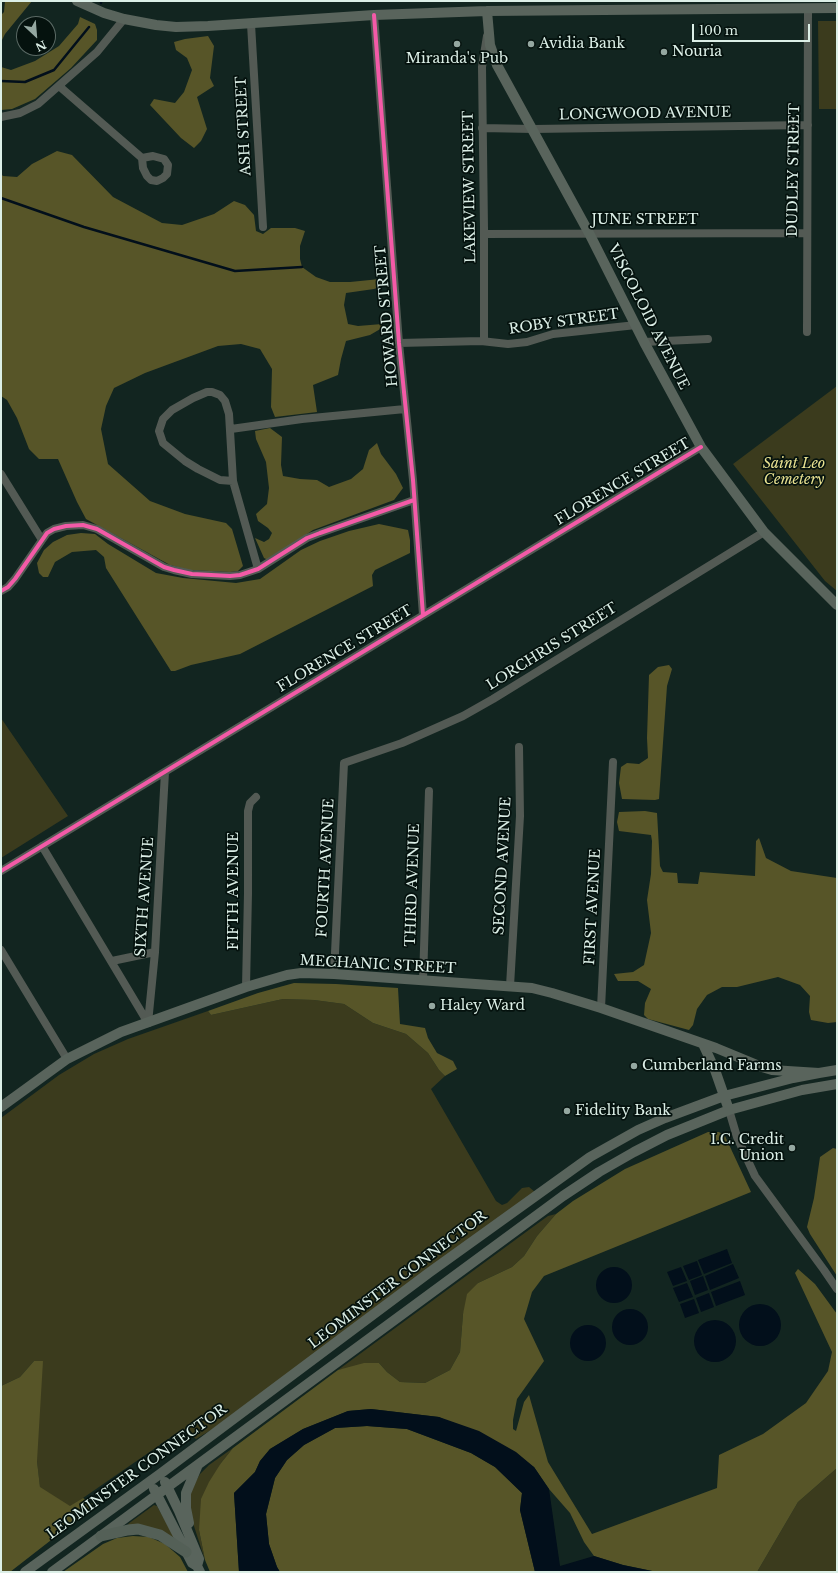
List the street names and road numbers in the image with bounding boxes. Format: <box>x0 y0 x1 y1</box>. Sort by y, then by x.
street label: ASH STREET <box>233 76 255 176</box>
street label: DUDLEY STREET <box>784 103 804 237</box>
street label: LONGWOOD AVENUE <box>559 104 731 124</box>
street label: LAKEVIEW STREET <box>460 111 480 263</box>
street label: JUNE STREET <box>591 212 699 228</box>
street label: VISCOLOID AVENUE <box>604 241 692 393</box>
street label: HOWARD STREET <box>372 245 402 387</box>
street label: ROBY STREET <box>508 306 620 338</box>
street label: FLORENCE STREET <box>553 435 693 529</box>
street label: LORCHRIS STREET <box>484 600 620 694</box>
street label: FLORENCE STREET <box>275 602 415 696</box>
street label: SECOND AVENUE <box>491 797 515 935</box>
street label: FOURTH AVENUE <box>314 798 338 938</box>
street label: THIRD AVENUE <box>402 823 424 947</box>
street label: FIFTH AVENUE <box>226 832 242 950</box>
street label: SIXTH AVENUE <box>132 836 158 958</box>
street label: FIRST AVENUE <box>582 849 604 965</box>
street label: MECHANIC STREET <box>299 953 457 977</box>
street label: LEOMINSTER CONNECTOR <box>306 1208 490 1352</box>
street label: LEOMINSTER CONNECTOR <box>44 1401 230 1543</box>

